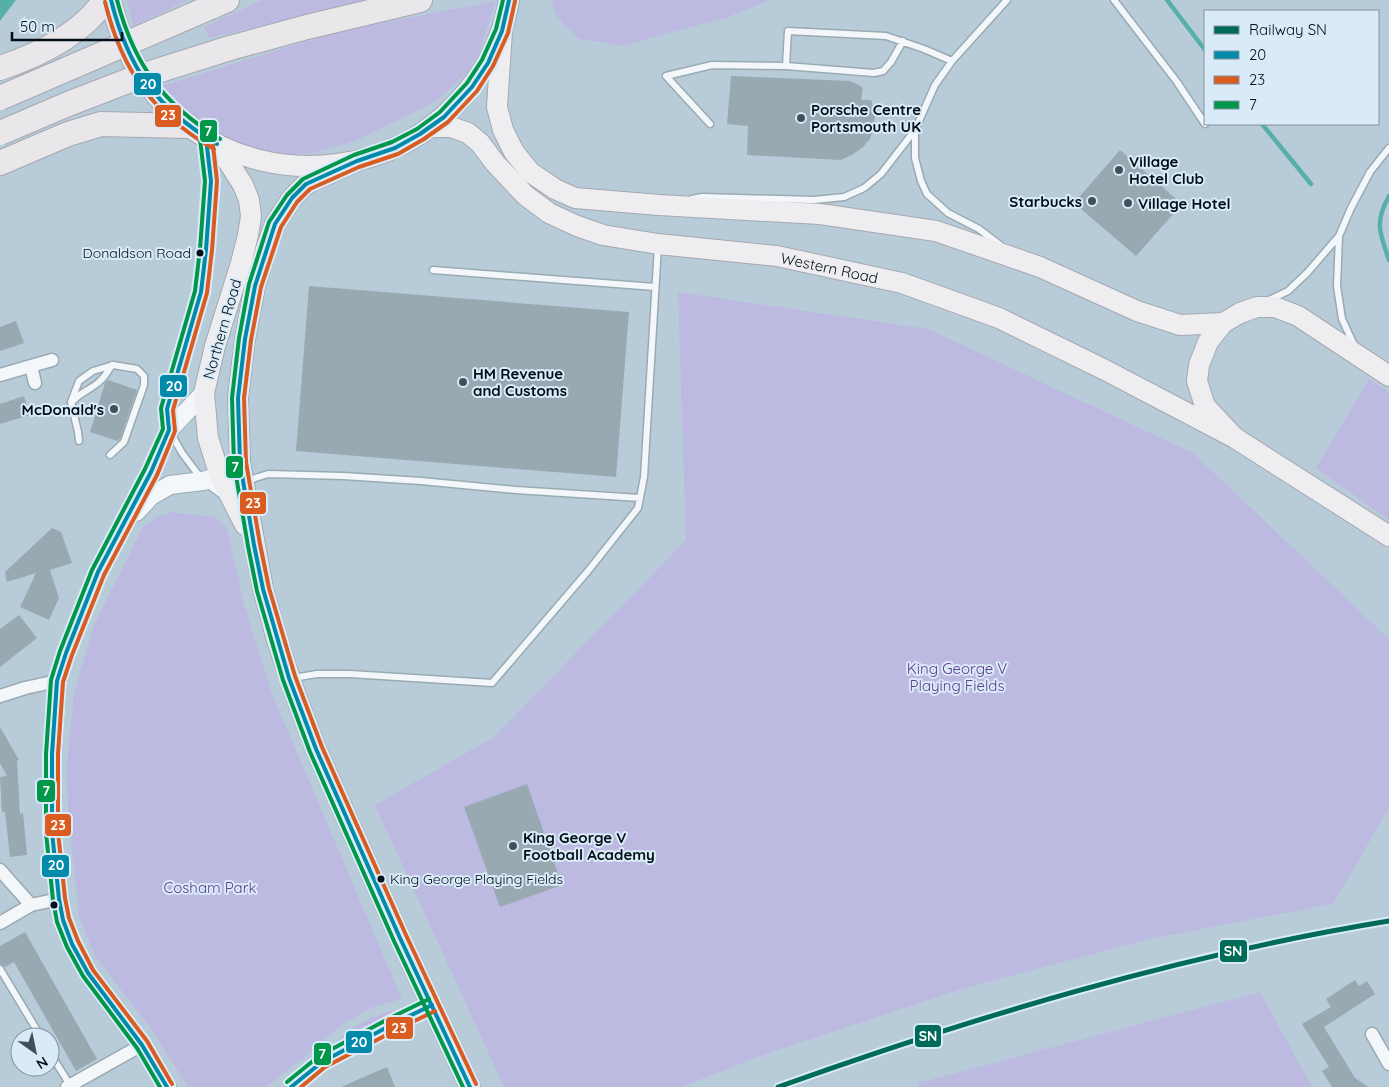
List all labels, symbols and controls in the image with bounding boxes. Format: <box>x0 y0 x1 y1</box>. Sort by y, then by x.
scale bar <box>12 10 122 42</box>
legend <box>1204 10 1379 125</box>
text: 50 m <box>20 17 55 36</box>
text: Railway SN <box>1249 20 1327 39</box>
text: 20 <box>1249 45 1266 64</box>
text: 23 <box>1249 70 1265 89</box>
line badge: 20 <box>133 72 162 96</box>
text: 20 <box>140 75 157 93</box>
text: 7 <box>1249 95 1257 114</box>
place label: Porsche Centre Portsmouth UK <box>811 100 921 136</box>
line badge: 23 <box>154 104 182 128</box>
text: 23 <box>160 106 176 124</box>
marker: Porsche Centre Portsmouth UK <box>795 112 807 124</box>
line badge: 7 <box>199 119 218 143</box>
text: 7 <box>204 122 212 140</box>
place label: Village Hotel Club <box>1129 152 1204 188</box>
marker: Village Hotel Club <box>1113 164 1125 176</box>
place label: Starbucks <box>1009 192 1082 211</box>
place label: Village Hotel <box>1138 194 1231 213</box>
marker: Starbucks <box>1086 195 1098 207</box>
marker: Village Hotel <box>1122 197 1134 209</box>
place label: Donaldson Road <box>83 244 191 262</box>
marker: Donaldson Road <box>195 248 205 258</box>
street label: Western Road <box>779 248 880 287</box>
street label: Northern Road <box>199 277 245 381</box>
place label: HM Revenue and Customs <box>473 364 567 400</box>
line badge: 20 <box>159 374 188 398</box>
marker: HM Revenue and Customs <box>457 376 469 388</box>
text: 20 <box>166 377 183 395</box>
place label: McDonald's <box>22 400 104 419</box>
marker: McDonald's <box>108 403 120 415</box>
line badge: 7 <box>225 455 244 479</box>
text: 7 <box>231 458 239 476</box>
line badge: 23 <box>239 491 267 515</box>
text: 23 <box>245 494 261 512</box>
park label: King George V Playing Fields <box>907 659 1007 695</box>
line badge: 7 <box>36 779 56 803</box>
text: 7 <box>42 782 50 800</box>
line badge: 23 <box>44 813 72 837</box>
text: 23 <box>50 816 66 834</box>
place label: King George V Football Academy <box>523 828 655 864</box>
marker: King George V Football Academy <box>507 840 519 852</box>
line badge: 20 <box>41 854 70 878</box>
text: 20 <box>48 856 65 874</box>
place label: King George Playing Fields <box>390 870 563 888</box>
marker: King George Playing Fields <box>376 874 386 884</box>
park label: Cosham Park <box>163 878 257 897</box>
unlabelled marker <box>49 900 59 910</box>
line badge: SN <box>1219 939 1248 963</box>
text: SN <box>1224 942 1242 960</box>
line badge: 23 <box>385 1016 414 1040</box>
text: 23 <box>391 1019 407 1037</box>
line badge: SN <box>914 1024 942 1048</box>
north arrow <box>10 1027 60 1077</box>
text: SN <box>919 1027 937 1045</box>
line badge: 20 <box>345 1030 373 1054</box>
text: 20 <box>351 1033 368 1051</box>
line badge: 7 <box>313 1042 332 1066</box>
text: 7 <box>318 1045 326 1063</box>
text: N <box>33 1053 51 1073</box>

